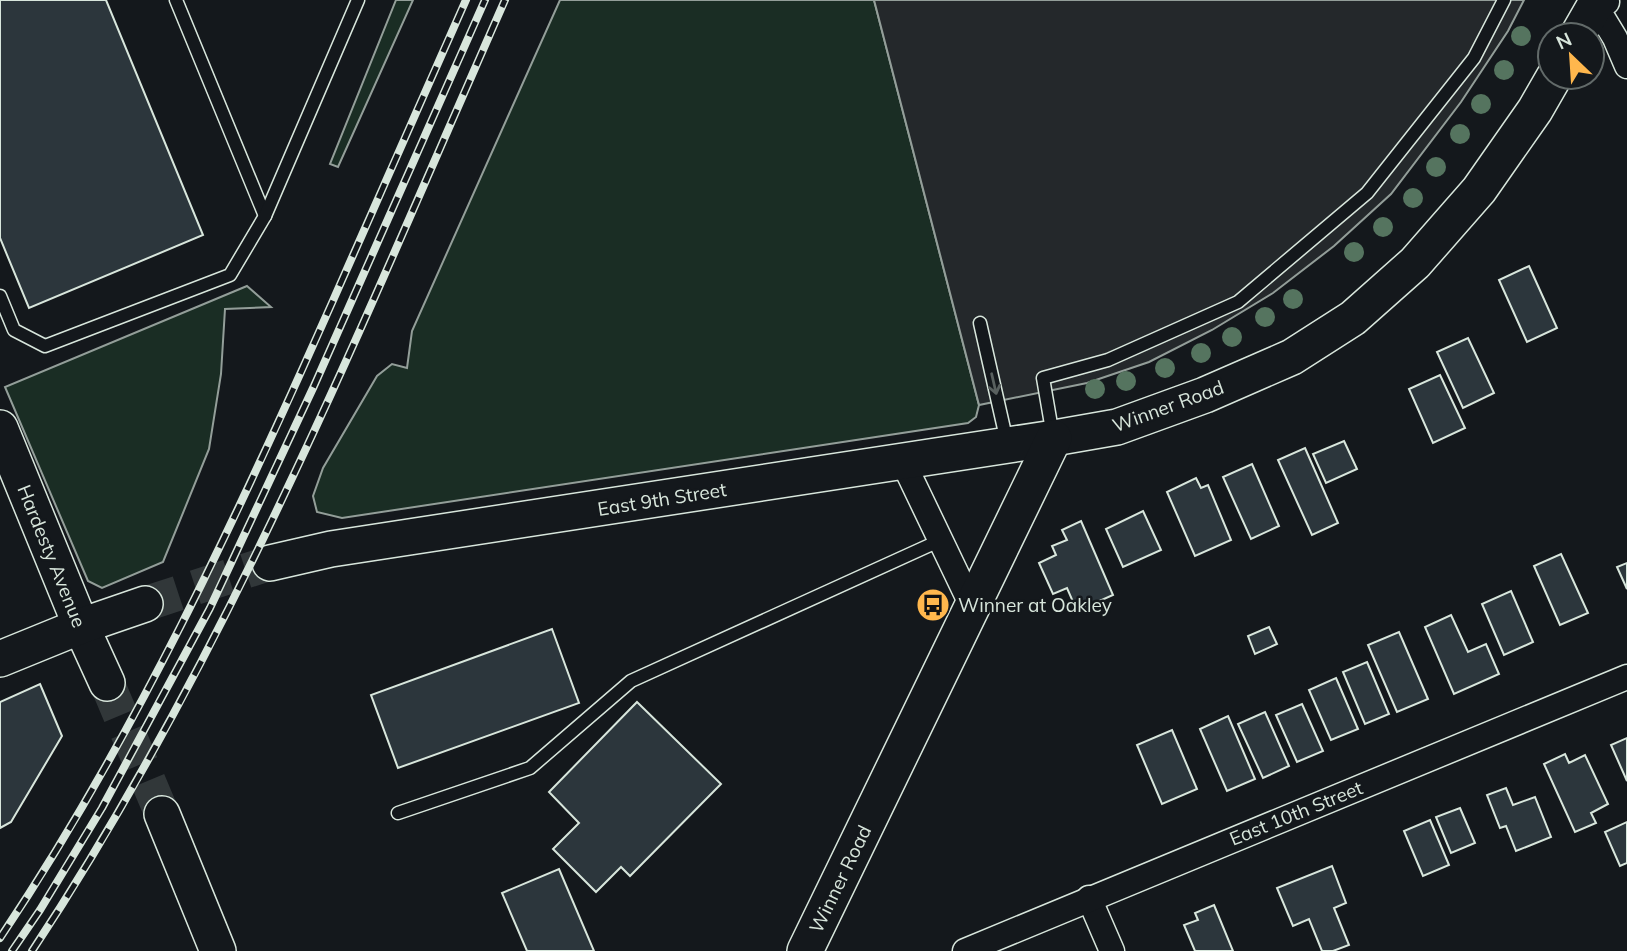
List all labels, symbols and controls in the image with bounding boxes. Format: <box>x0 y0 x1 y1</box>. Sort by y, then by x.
north arrow <box>1536 21 1606 91</box>
text: N <box>1552 27 1575 55</box>
one-way arrow <box>988 372 1002 395</box>
street label: Winner Road <box>1109 375 1227 437</box>
street label: East 9th Street <box>596 477 728 521</box>
street label: Hardesty Avenue <box>12 481 92 631</box>
bus stop icon: Winner at Oakley <box>914 586 952 624</box>
place label: Winner at Oakley <box>958 593 1112 617</box>
street label: East 10th Street <box>1226 775 1366 851</box>
street label: Winner Road <box>804 821 876 937</box>

